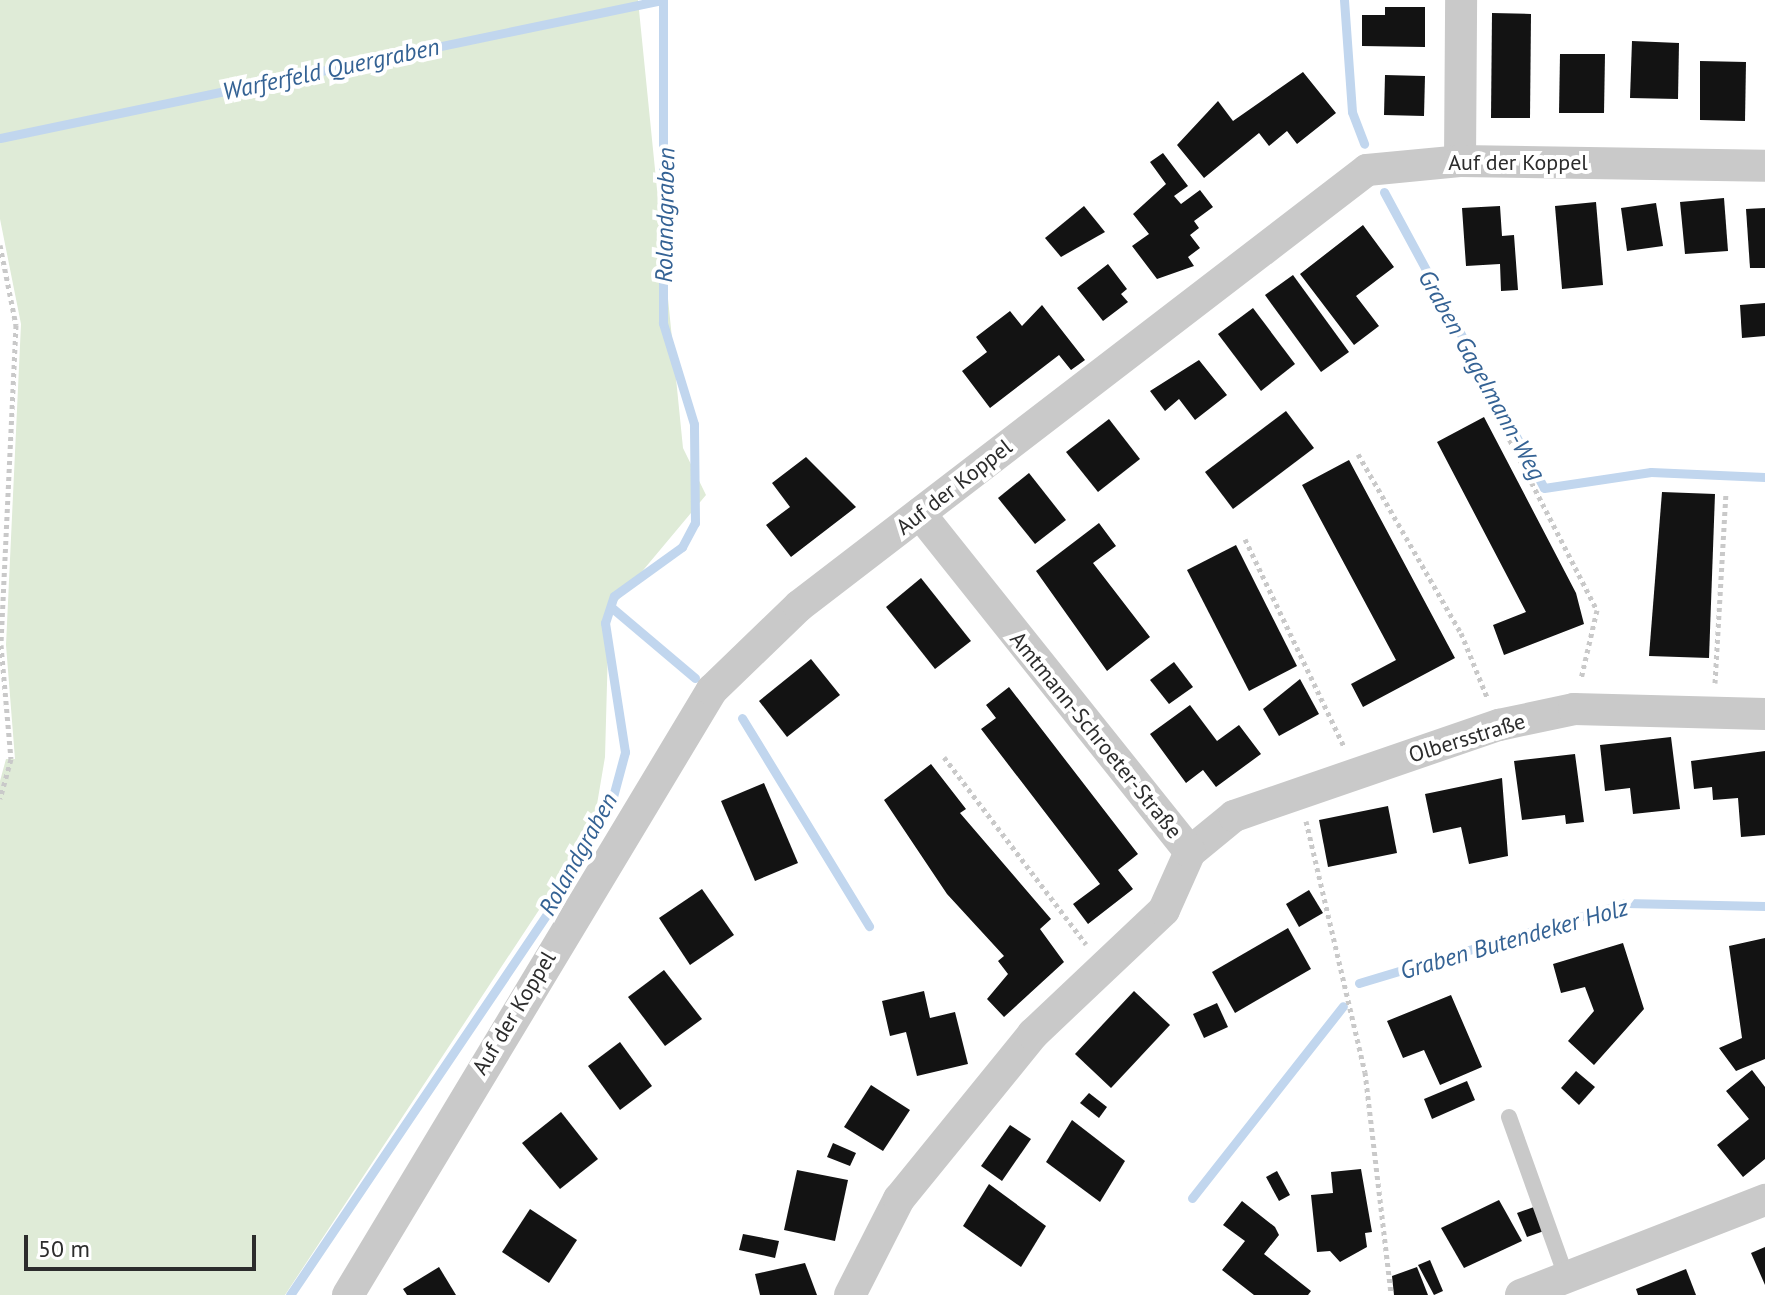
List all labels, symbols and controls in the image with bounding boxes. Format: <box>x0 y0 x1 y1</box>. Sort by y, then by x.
water label: Warferfeld Quergraben <box>220 32 442 106</box>
water label: Rolandgraben <box>649 147 681 283</box>
street label: Auf der Koppel <box>1448 150 1588 176</box>
water label: Graben Gagelmann-Weg <box>1412 265 1552 485</box>
street label: Auf der Koppel <box>891 434 1017 540</box>
street label: Amtmann-Schroeter-Straße <box>1004 626 1188 844</box>
street label: Olbersstraße <box>1405 708 1529 768</box>
water label: Rolandgraben <box>533 788 623 920</box>
water label: Graben Butendeker Holz <box>1397 893 1631 985</box>
street label: Auf der Koppel <box>467 946 561 1080</box>
scale bar <box>28 1219 260 1269</box>
text: 50 m <box>38 1233 90 1264</box>

